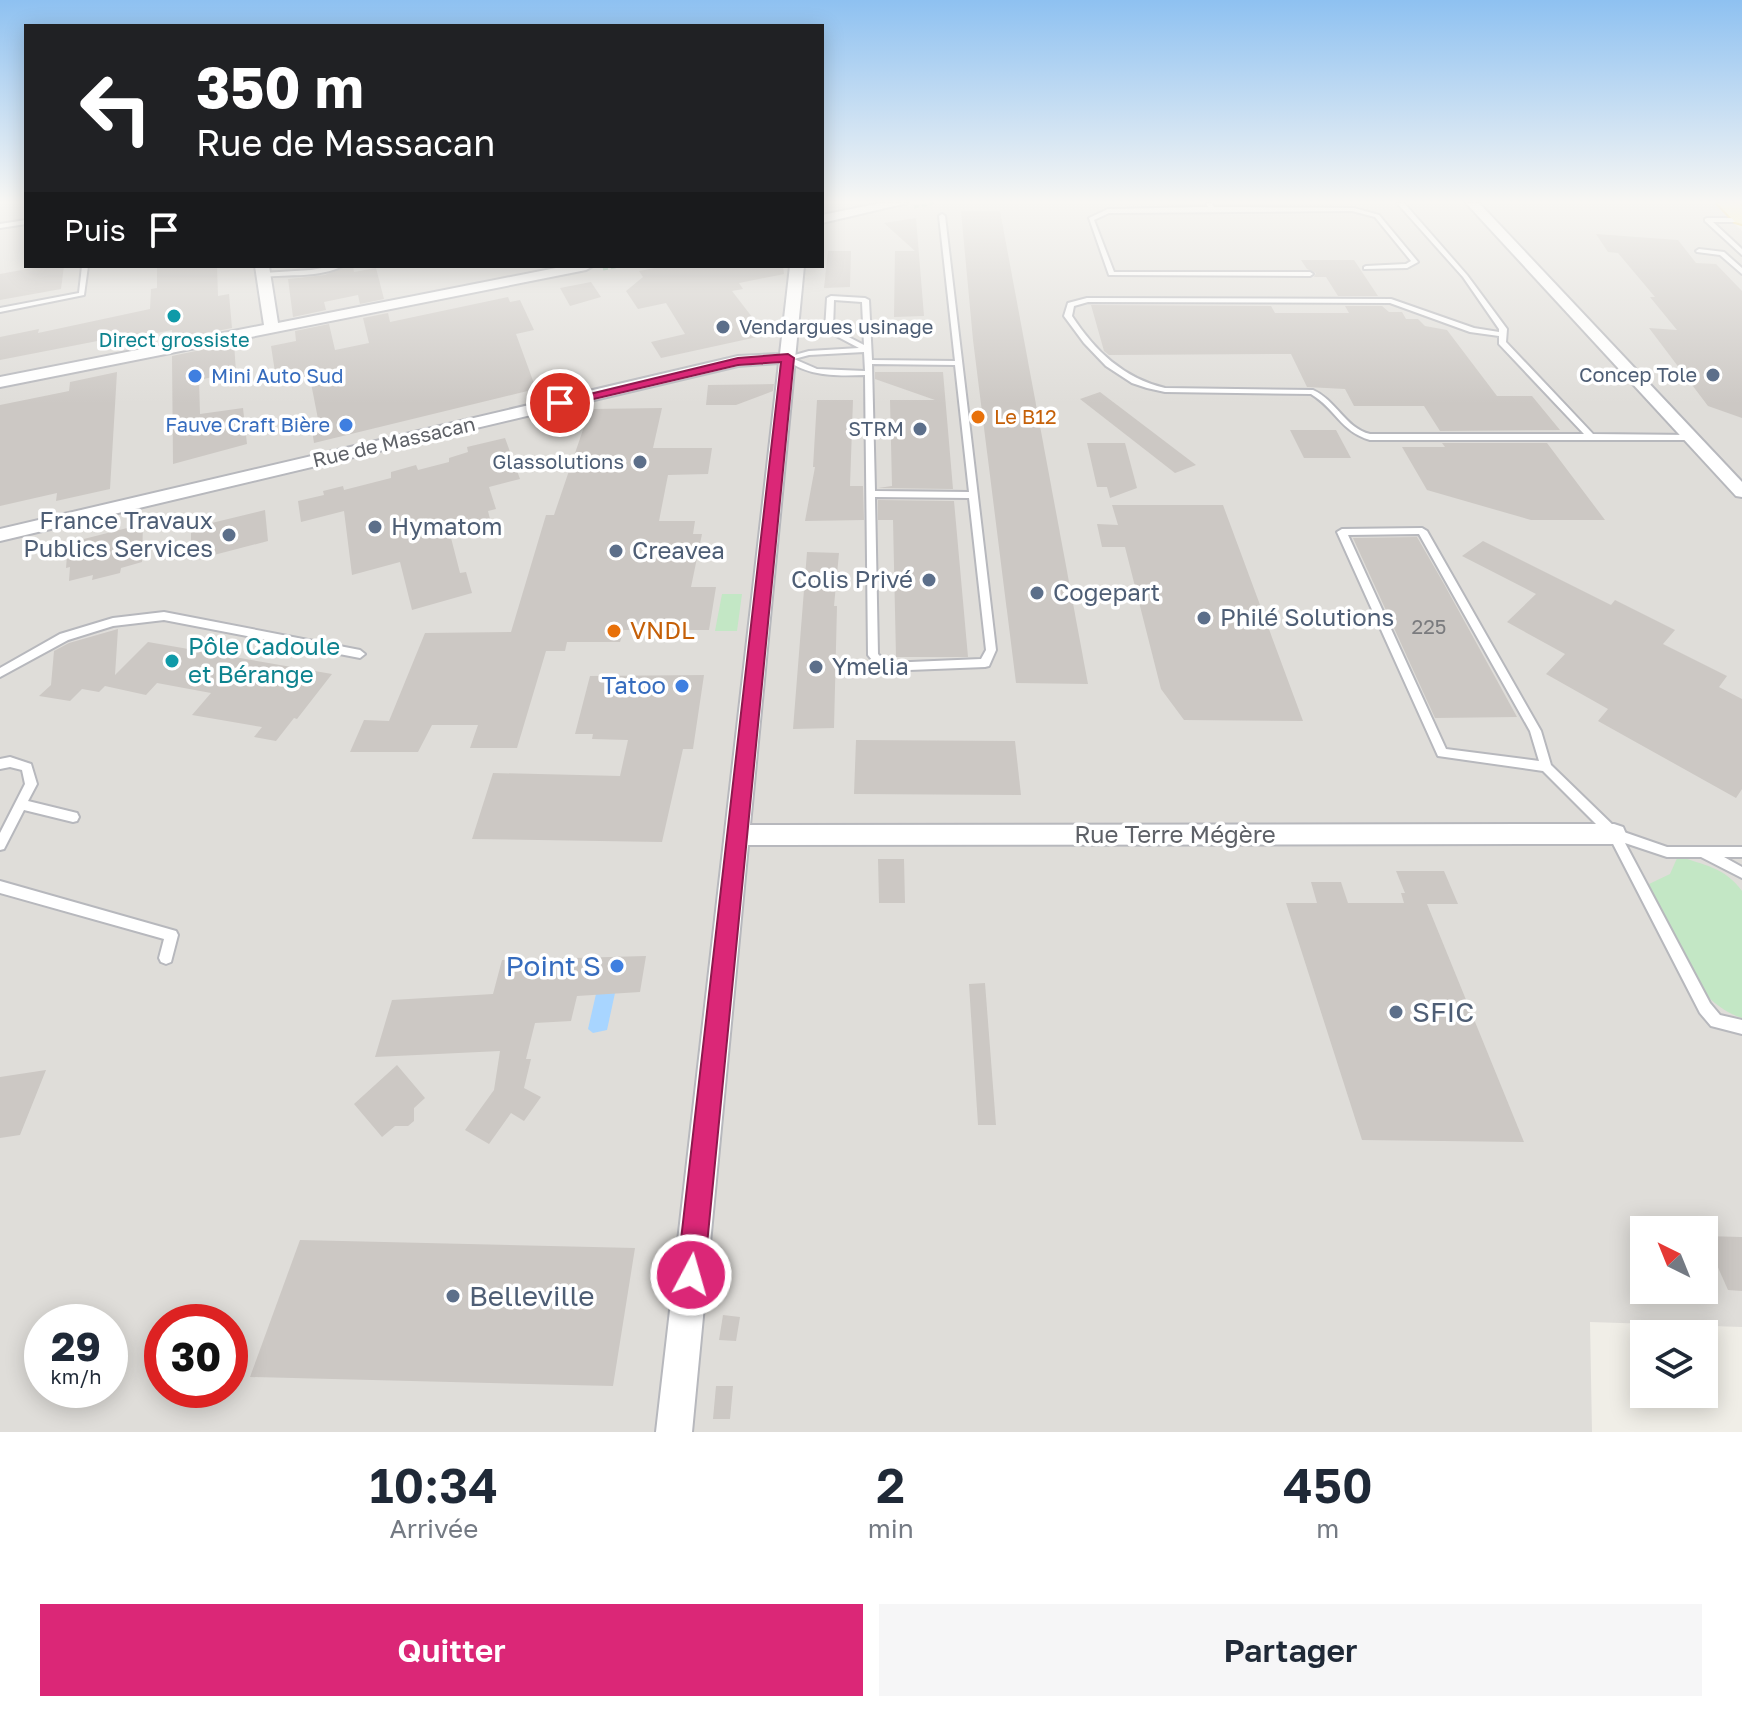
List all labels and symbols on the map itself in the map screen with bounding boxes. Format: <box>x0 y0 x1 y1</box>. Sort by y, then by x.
marker: Direct grossiste <box>165 307 183 325</box>
place label: Vendargues usinage <box>739 314 933 338</box>
marker: Vendargues usinage <box>714 318 732 336</box>
place label: Direct grossiste <box>98 327 250 351</box>
place label: Concep Tole <box>1579 362 1697 386</box>
place label: Mini Auto Sud <box>211 363 344 387</box>
marker: Concep Tole <box>1704 366 1722 384</box>
marker: Mini Auto Sud <box>186 367 204 385</box>
pin <box>526 369 594 437</box>
place label: Le B12 <box>994 404 1057 428</box>
marker: Le B12 <box>969 408 987 426</box>
street label: Rue de Massacan <box>310 411 477 471</box>
place label: Fauve Craft Bière <box>165 412 330 436</box>
marker: Fauve Craft Bière <box>337 416 355 434</box>
place label: STRM <box>848 416 904 440</box>
marker: STRM <box>911 420 929 438</box>
place label: Glassolutions <box>492 449 624 473</box>
marker: Glassolutions <box>631 453 649 471</box>
place label: France Travaux Publics Services <box>23 505 213 562</box>
place label: Hymatom <box>391 511 502 540</box>
marker: Hymatom <box>366 518 384 536</box>
marker: France Travaux Publics Services <box>220 526 238 544</box>
place label: Creavea <box>632 535 725 564</box>
marker: Creavea <box>607 542 625 560</box>
place label: Colis Privé <box>791 564 913 593</box>
marker: Colis Privé <box>920 571 938 589</box>
place label: Cogepart <box>1053 577 1160 606</box>
marker: Cogepart <box>1028 584 1046 602</box>
place label: Philé Solutions <box>1220 602 1394 631</box>
marker: Philé Solutions <box>1195 609 1213 627</box>
house number: 225 <box>1412 614 1446 638</box>
place label: VNDL <box>630 615 695 644</box>
marker: VNDL <box>605 622 623 640</box>
place label: Pôle Cadoule et Bérange <box>188 631 340 688</box>
place label: Ymelia <box>832 651 909 680</box>
marker: Pôle Cadoule et Bérange <box>163 652 181 670</box>
marker: Ymelia <box>807 658 825 676</box>
place label: Tatoo <box>602 670 666 699</box>
marker: Tatoo <box>673 677 691 695</box>
street label: Rue Terre Mégère <box>1074 819 1276 848</box>
place label: Point S <box>506 949 601 982</box>
marker: Point S <box>608 957 626 975</box>
place label: SFIC <box>1412 995 1474 1028</box>
marker: SFIC <box>1387 1003 1405 1021</box>
north arrow <box>1630 1216 1718 1304</box>
position arrow <box>649 1233 733 1317</box>
place label: Belleville <box>469 1279 594 1312</box>
marker: Belleville <box>444 1287 462 1305</box>
speed limit sign: 30 <box>144 1304 248 1408</box>

